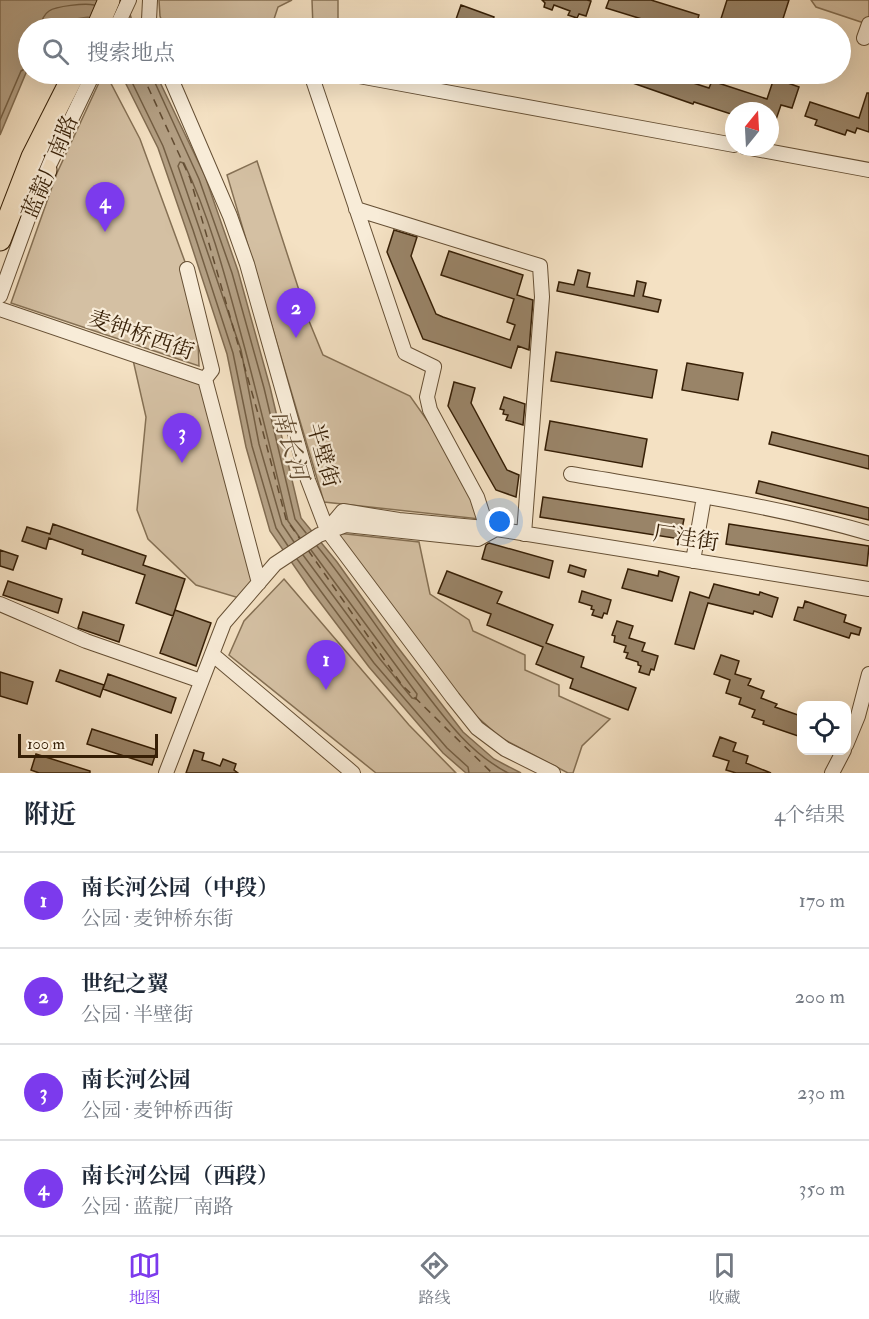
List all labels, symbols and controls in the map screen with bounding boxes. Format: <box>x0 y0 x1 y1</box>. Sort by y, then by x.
search box <box>18 18 851 84</box>
icon: search <box>39 35 72 68</box>
text: 搜索地点 <box>87 39 175 67</box>
north arrow <box>725 102 779 156</box>
street label: 蓝靛厂南路 <box>16 111 84 223</box>
pin: 4 <box>86 182 124 232</box>
pin: 2 <box>276 288 316 338</box>
street label: 麦钟桥西街 <box>84 304 198 366</box>
water label: 南长河 <box>265 406 316 488</box>
pin: 3 <box>162 414 201 463</box>
street label: 半壁街 <box>300 419 346 491</box>
your location <box>485 507 514 536</box>
street label: 厂洼街 <box>651 519 721 557</box>
pin: 1 <box>306 640 346 690</box>
map controls <box>797 701 851 755</box>
button: locate <box>797 701 851 755</box>
scale bar <box>18 731 158 758</box>
text: 100 m <box>27 734 65 754</box>
text: 附近 <box>24 799 76 831</box>
text: 4个结果 <box>774 802 845 827</box>
text: 南长河公园（中段） <box>81 874 279 902</box>
text: 1 <box>40 888 47 913</box>
text: 170 m <box>799 888 845 913</box>
text: 公园 · 麦钟桥东街 <box>81 906 233 931</box>
text: 世纪之翼 <box>81 970 169 998</box>
text: 2 <box>38 984 49 1009</box>
text: 200 m <box>795 984 845 1009</box>
text: 公园 · 半壁街 <box>81 1002 193 1027</box>
text: 南长河公园 <box>81 1066 191 1094</box>
text: 3 <box>40 1080 47 1105</box>
text: 230 m <box>797 1080 845 1105</box>
text: 公园 · 麦钟桥西街 <box>81 1098 233 1123</box>
text: 南长河公园（西段） <box>81 1162 279 1190</box>
text: 4 <box>38 1176 49 1201</box>
text: 350 m <box>799 1176 845 1201</box>
text: 公园 · 蓝靛厂南路 <box>81 1194 233 1219</box>
tab: 地图 <box>128 1249 161 1308</box>
tab: 路线 <box>418 1249 451 1308</box>
tab: 收藏 <box>708 1249 741 1308</box>

